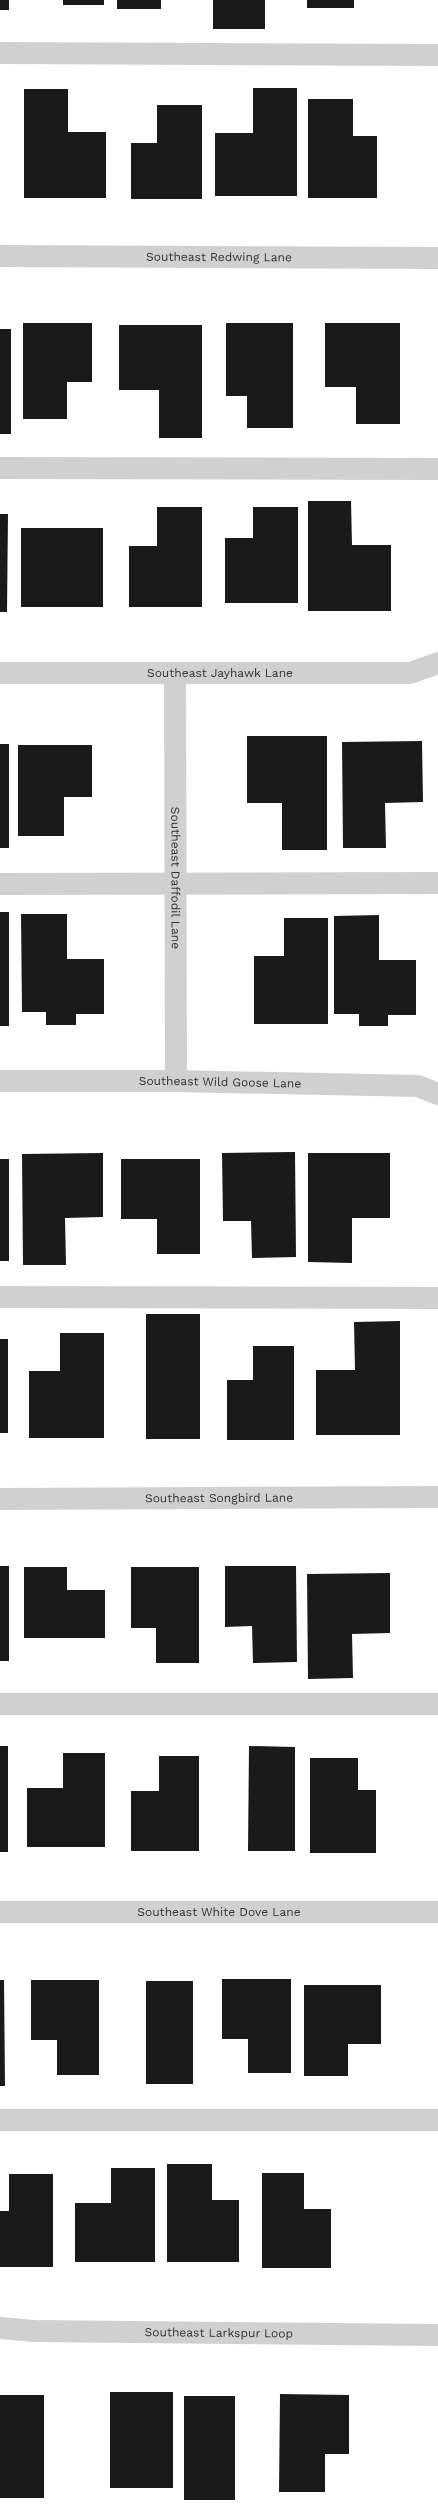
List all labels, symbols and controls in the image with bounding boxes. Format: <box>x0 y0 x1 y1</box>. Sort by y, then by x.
street label: Southeast Redwing Lane <box>146 250 292 264</box>
street label: Southeast Jayhawk Lane <box>147 666 293 680</box>
street label: Southeast Daffodil Lane <box>168 807 183 949</box>
street label: Southeast Wild Goose Lane <box>139 1074 301 1091</box>
street label: Southeast Songbird Lane <box>145 1491 293 1505</box>
street label: Southeast White Dove Lane <box>137 1905 301 1919</box>
street label: Southeast Larkspur Loop <box>145 2325 293 2341</box>

